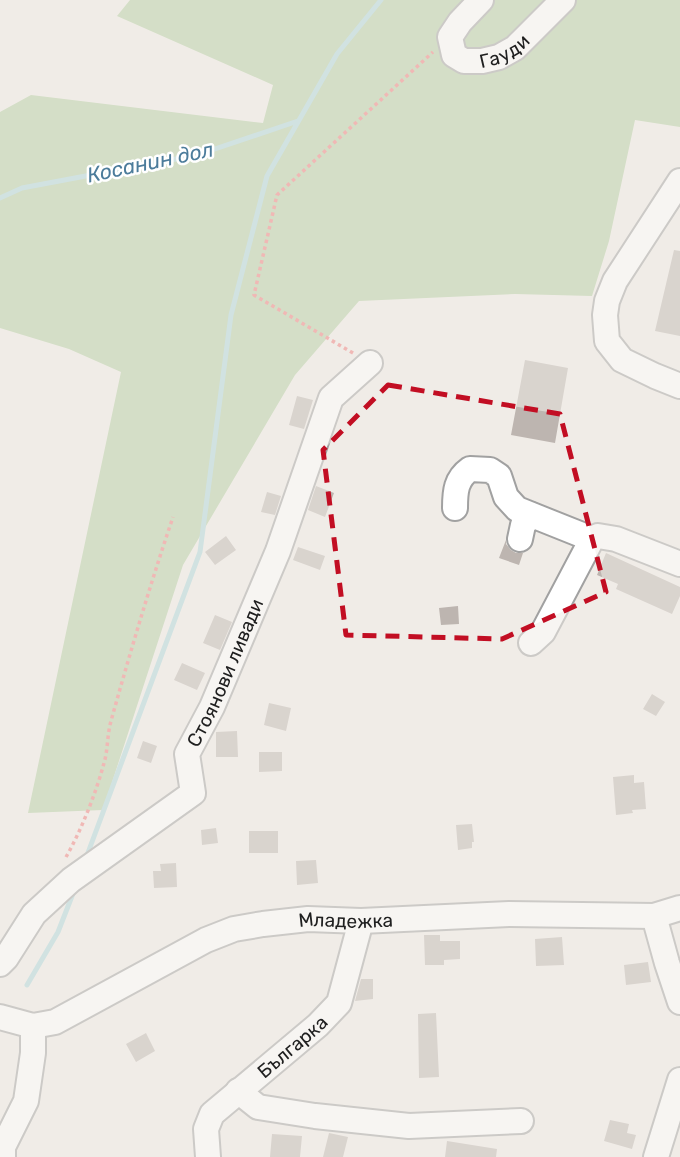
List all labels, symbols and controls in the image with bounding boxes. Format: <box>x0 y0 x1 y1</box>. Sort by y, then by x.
street label: Гауди <box>477 29 534 73</box>
water label: Косанин дол <box>84 136 216 188</box>
street label: Стоянови ливади <box>181 595 268 751</box>
street label: Младежка <box>297 907 394 933</box>
street label: Българка <box>252 1011 332 1083</box>

